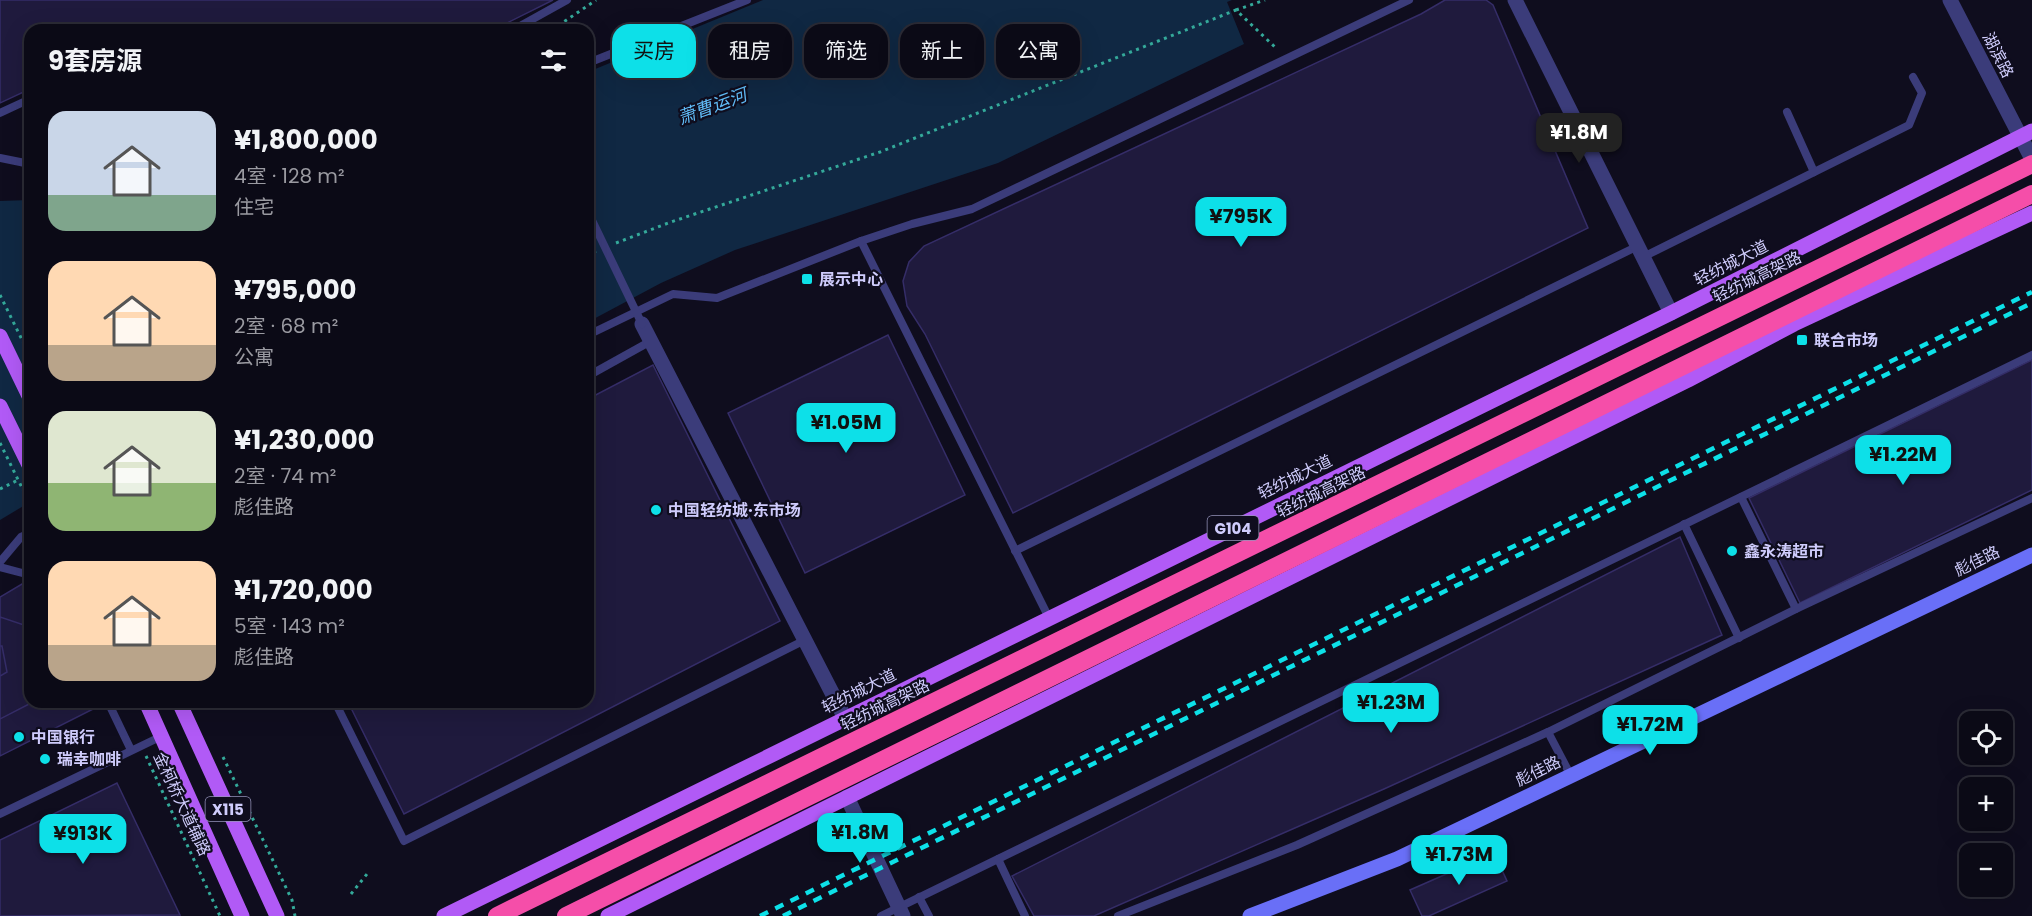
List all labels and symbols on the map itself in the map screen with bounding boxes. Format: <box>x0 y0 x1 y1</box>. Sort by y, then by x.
street label: 湖滨路 <box>1977 28 2019 82</box>
water label: 萧曹运河 <box>674 81 753 130</box>
pin: ¥1.8M <box>1537 113 1621 164</box>
pin: ¥795K <box>1199 197 1283 248</box>
street label: 轻纺城大道 <box>1690 235 1772 291</box>
street label: 轻纺城高架路 <box>1709 246 1805 308</box>
place label: 展示中心 <box>819 268 883 291</box>
marker: 展示中心 <box>800 272 814 286</box>
place label: 联合市场 <box>1814 329 1878 352</box>
marker: 联合市场 <box>1795 333 1809 347</box>
pin: ¥1.05M <box>797 403 895 454</box>
pin: ¥1.22M <box>1854 435 1952 486</box>
street label: 轻纺城大道 <box>1254 449 1336 505</box>
street label: 轻纺城高架路 <box>1273 461 1369 523</box>
place label: 中国轻纺城·东市场 <box>668 499 801 522</box>
marker: 中国轻纺城·东市场 <box>649 503 663 517</box>
road number: G104 <box>1208 516 1258 540</box>
place label: 鑫永涛超市 <box>1744 540 1824 563</box>
street label: 彪佳路 <box>1950 540 2004 582</box>
marker: 鑫永涛超市 <box>1725 544 1739 558</box>
street label: 轻纺城大道 <box>818 663 900 719</box>
street label: 轻纺城高架路 <box>837 674 933 736</box>
pin: ¥1.23M <box>1342 683 1440 734</box>
pin: ¥1.72M <box>1601 705 1699 756</box>
place label: 中国银行 <box>31 726 95 749</box>
marker: 中国银行 <box>12 730 26 744</box>
place label: 瑞幸咖啡 <box>57 748 121 771</box>
street label: 金柯桥大道辅路 <box>148 748 216 860</box>
street label: 彪佳路 <box>1511 750 1565 792</box>
marker: 瑞幸咖啡 <box>38 752 52 766</box>
road number: X115 <box>206 797 250 821</box>
pin: ¥1.8M <box>818 813 902 864</box>
pin: ¥913K <box>41 814 125 865</box>
pin: ¥1.73M <box>1410 835 1508 886</box>

